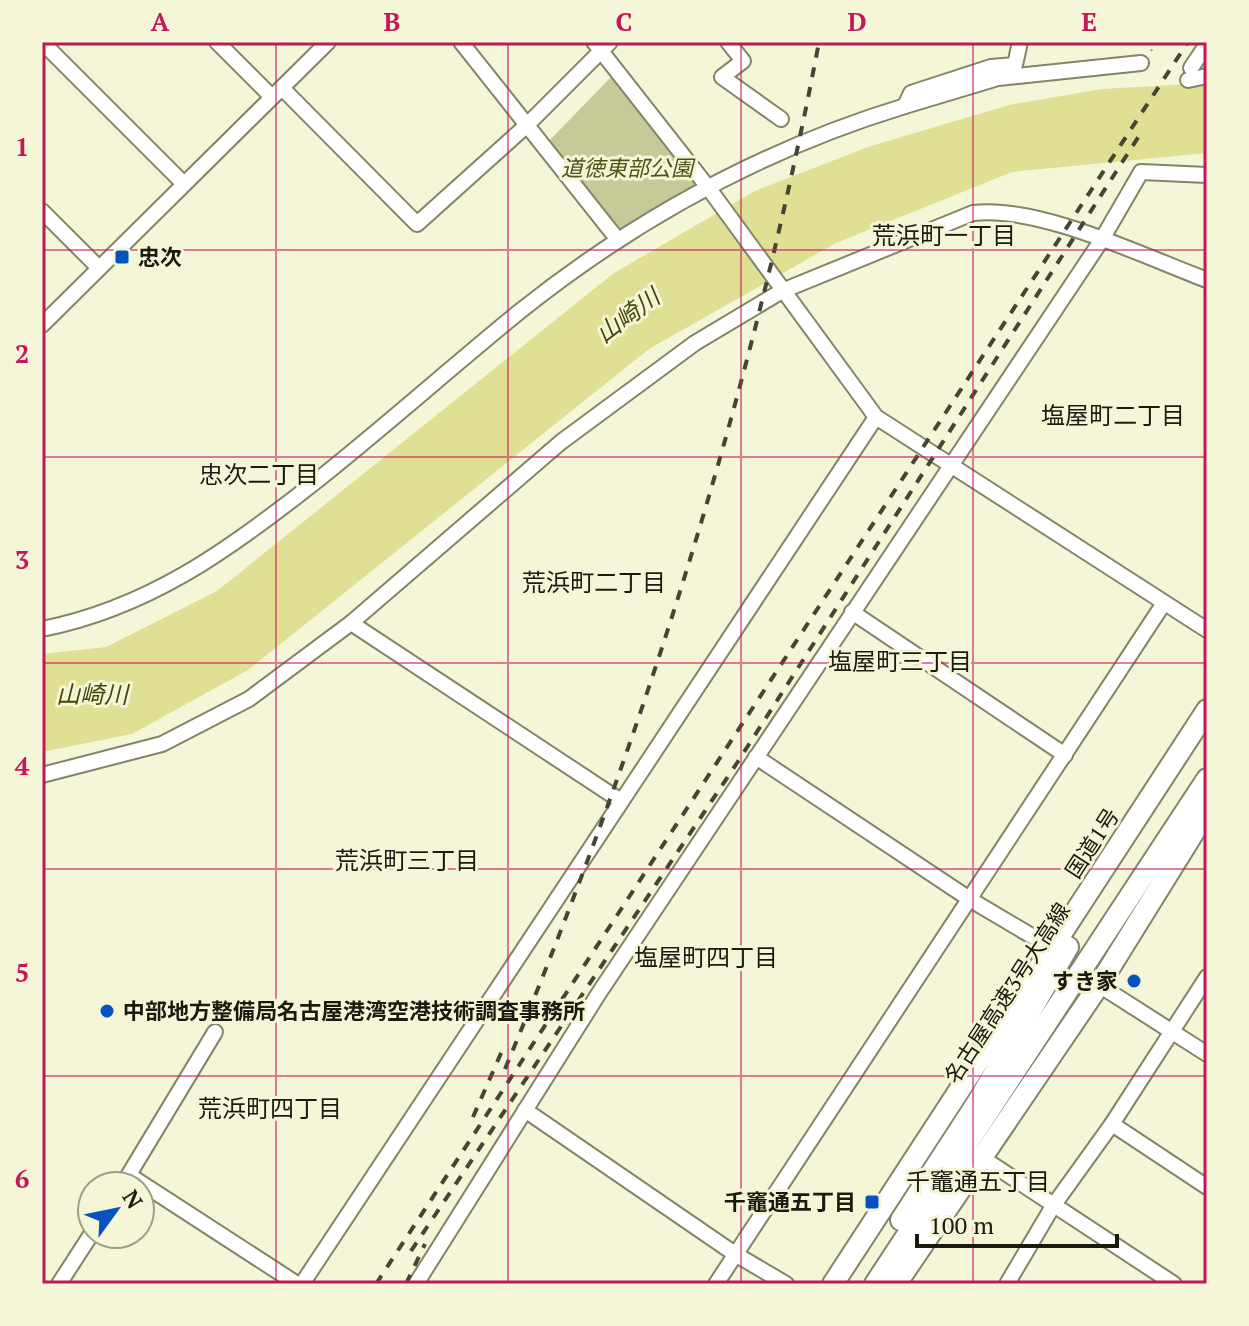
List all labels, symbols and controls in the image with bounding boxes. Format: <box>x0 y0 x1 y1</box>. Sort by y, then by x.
text: A <box>151 4 170 38</box>
text: B <box>384 4 400 38</box>
text: C <box>616 4 632 38</box>
text: D <box>847 4 867 38</box>
text: E <box>1081 4 1097 38</box>
text: 1 <box>15 129 29 163</box>
park label: 道徳東部公園 <box>561 153 696 182</box>
district label: 荒浜町一丁目 <box>872 219 1016 251</box>
place label: 忠次 <box>138 242 182 271</box>
marker: 忠次 <box>113 248 131 266</box>
water label: 山崎川 <box>589 279 668 350</box>
text: 2 <box>15 336 29 370</box>
district label: 塩屋町二丁目 <box>1041 399 1185 431</box>
district label: 忠次二丁目 <box>199 458 319 490</box>
text: 3 <box>15 542 29 576</box>
district label: 荒浜町二丁目 <box>522 566 666 598</box>
district label: 塩屋町三丁目 <box>828 645 972 677</box>
water label: 山崎川 <box>56 678 131 710</box>
text: 4 <box>15 748 30 782</box>
street label: 国道1号 <box>1058 802 1125 883</box>
district label: 荒浜町三丁目 <box>335 844 479 876</box>
street label: 名古屋高速3号大高線 <box>937 897 1076 1089</box>
district label: 塩屋町四丁目 <box>634 941 778 973</box>
text: 5 <box>15 955 29 989</box>
place label: すき家 <box>1052 966 1118 995</box>
marker: すき家 <box>1125 972 1143 990</box>
place label: 中部地方整備局名古屋港湾空港技術調査事務所 <box>123 996 585 1025</box>
marker: 中部地方整備局名古屋港湾空港技術調査事務所 <box>98 1002 116 1020</box>
district label: 荒浜町四丁目 <box>198 1092 342 1124</box>
text: 6 <box>15 1161 29 1195</box>
district label: 千竈通五丁目 <box>906 1165 1050 1197</box>
north arrow <box>76 1170 156 1250</box>
text: N <box>116 1184 150 1214</box>
place label: 千竈通五丁目 <box>724 1187 856 1216</box>
marker: 千竈通五丁目 <box>863 1193 881 1211</box>
scale bar <box>917 1198 1117 1248</box>
text: 100 m <box>929 1209 994 1241</box>

